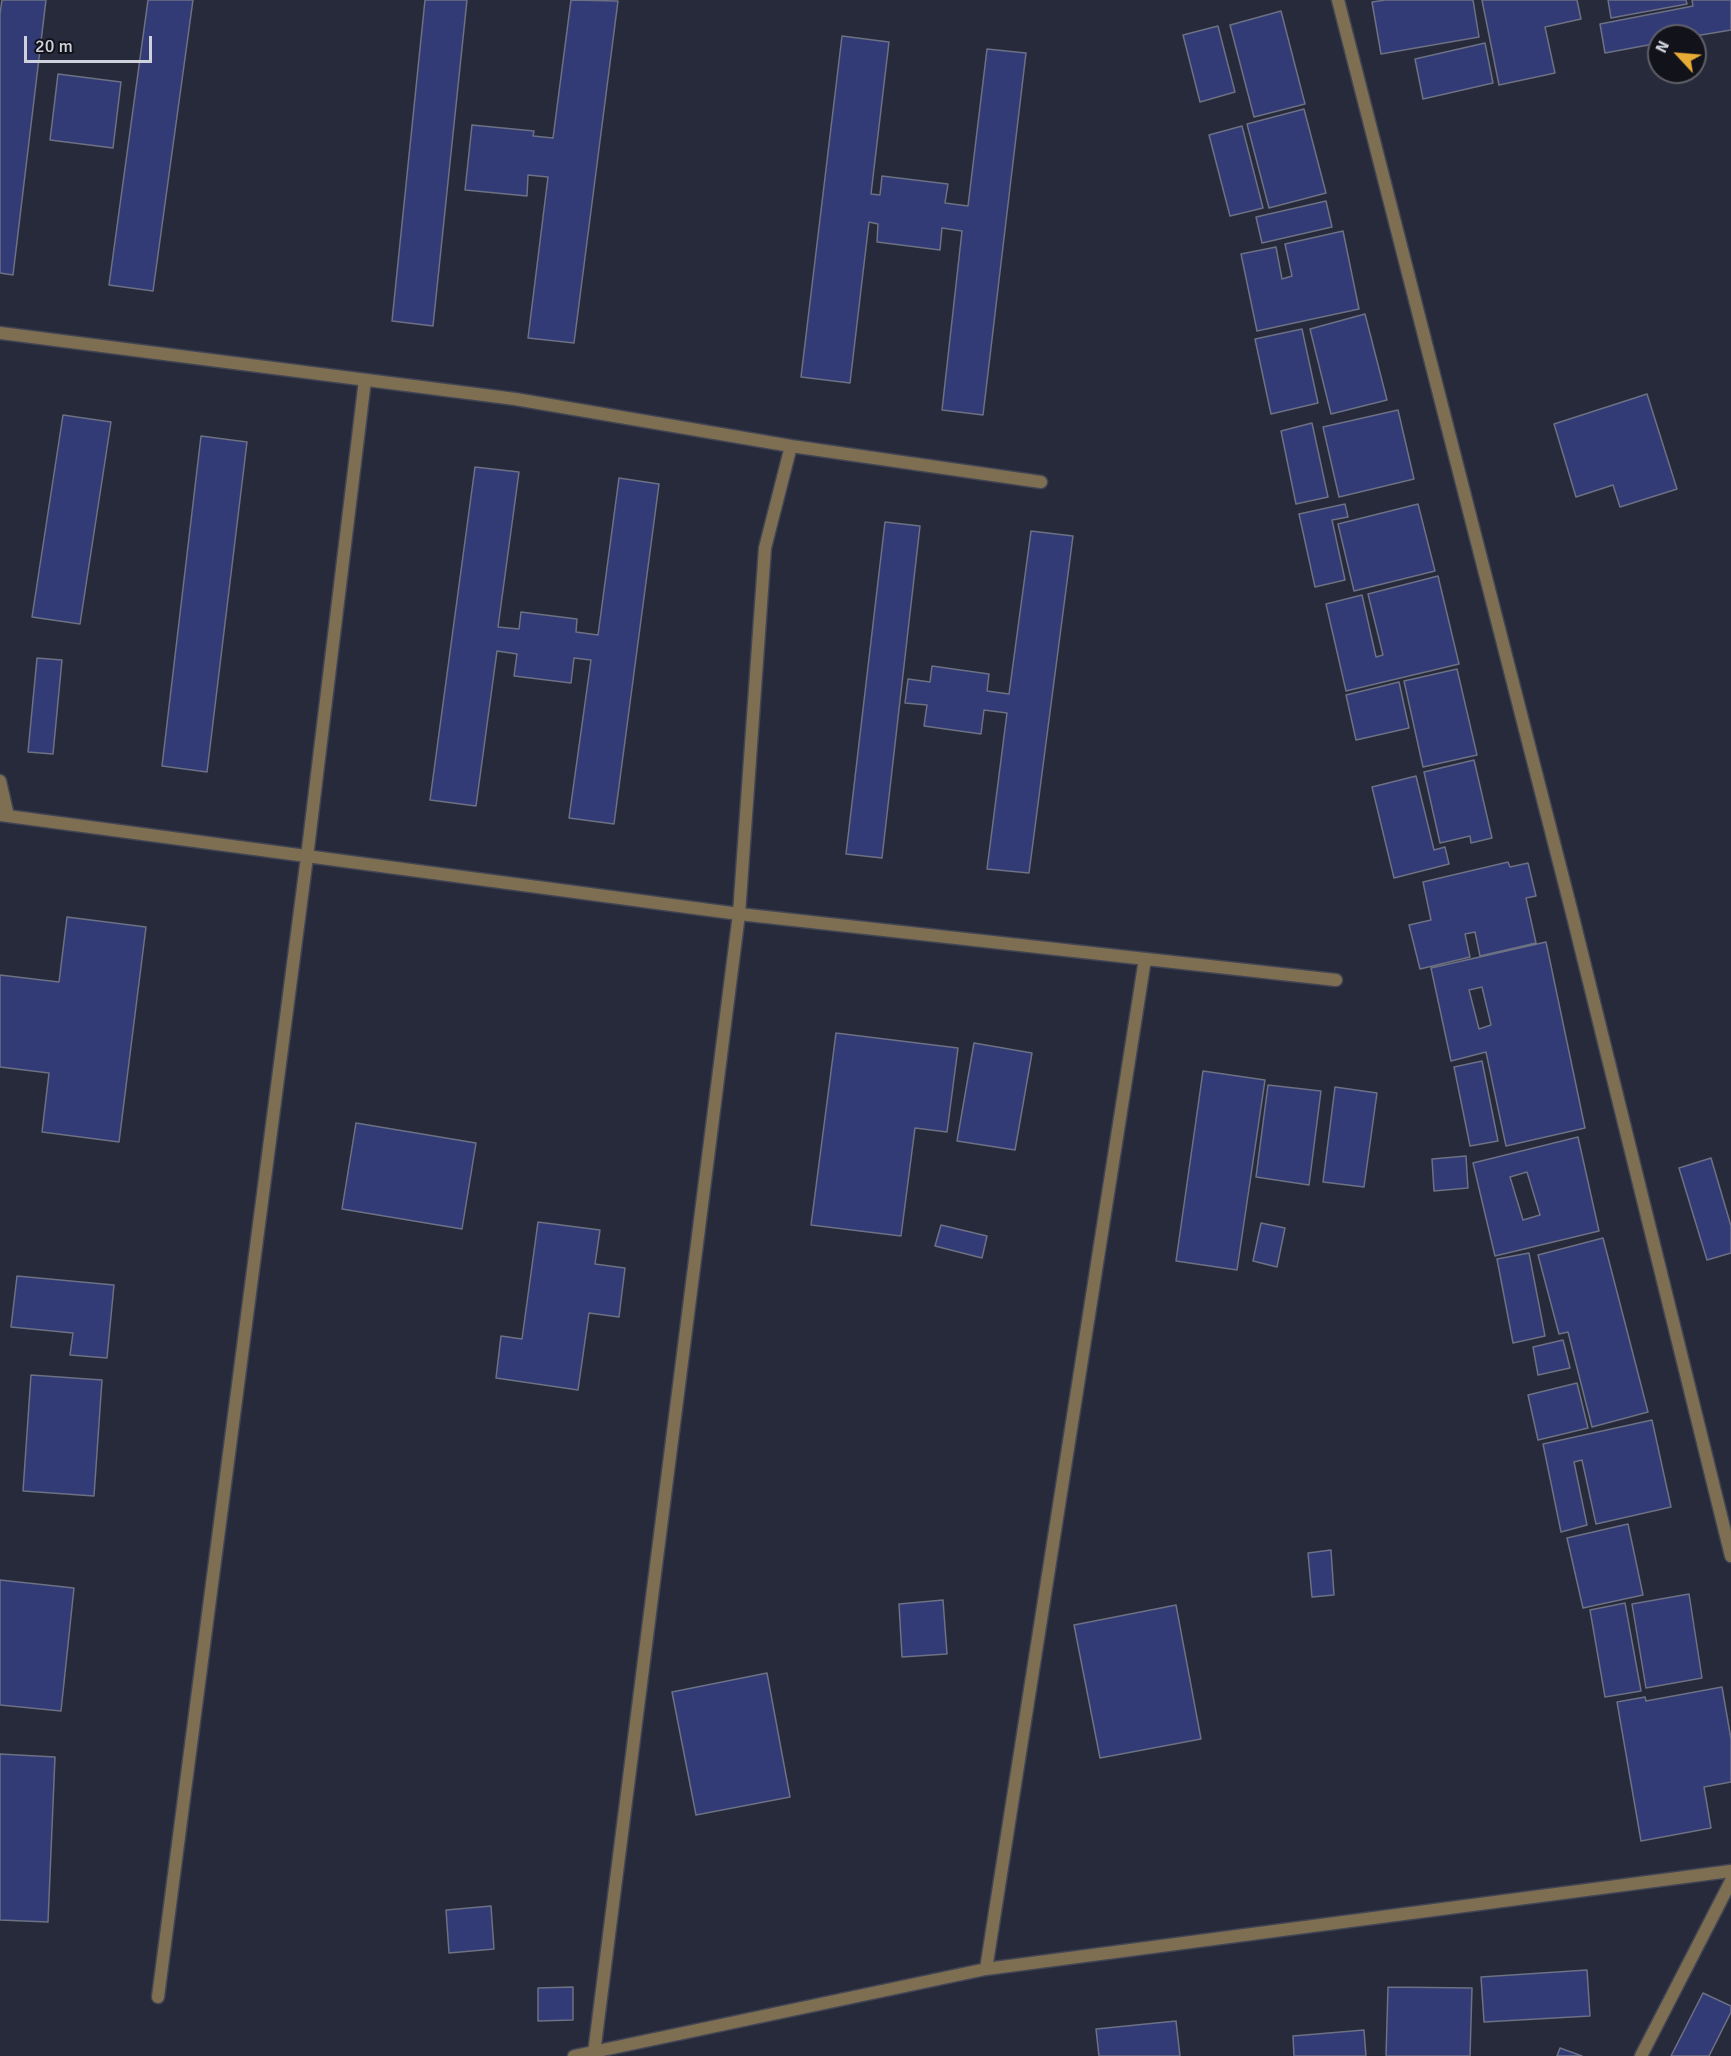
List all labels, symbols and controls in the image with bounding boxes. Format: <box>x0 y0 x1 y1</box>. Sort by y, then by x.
scale bar <box>27 24 154 62</box>
north arrow <box>1647 24 1707 84</box>
text: 20 m <box>35 35 73 57</box>
text: N <box>1651 38 1674 56</box>

